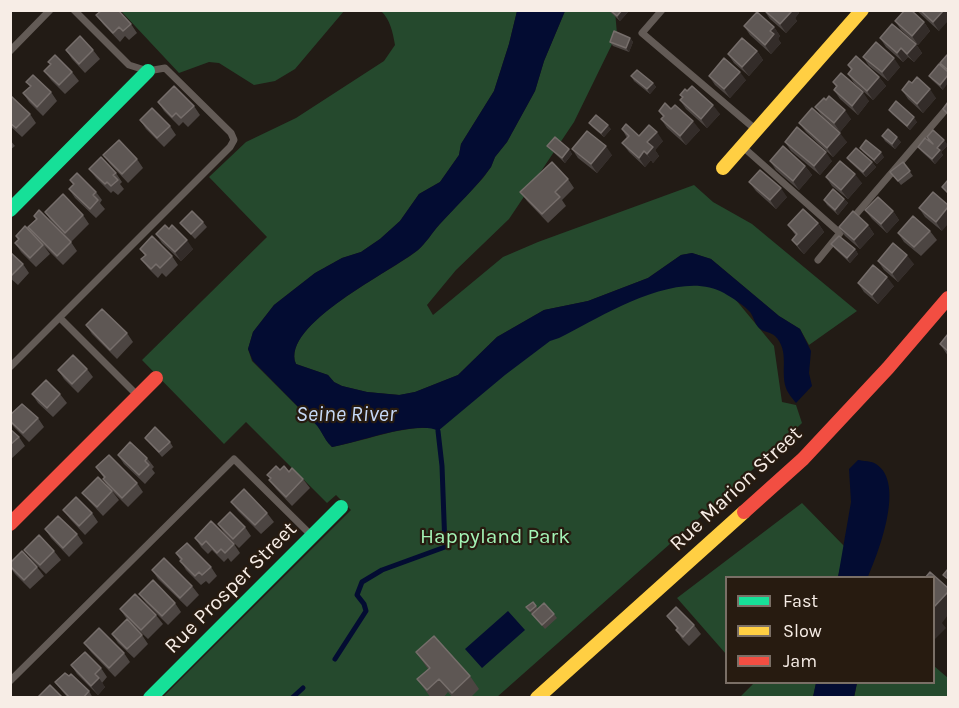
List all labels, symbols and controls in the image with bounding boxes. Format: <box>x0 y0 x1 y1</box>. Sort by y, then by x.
water label: Seine River <box>296 402 396 428</box>
street label: Rue Marion Street <box>665 421 807 557</box>
street label: Rue Prosper Street <box>160 517 302 659</box>
park label: Happyland Park <box>420 524 570 550</box>
legend <box>725 576 935 684</box>
text: Fast <box>783 590 818 612</box>
text: Slow <box>783 620 822 642</box>
text: Jam <box>783 650 817 672</box>

